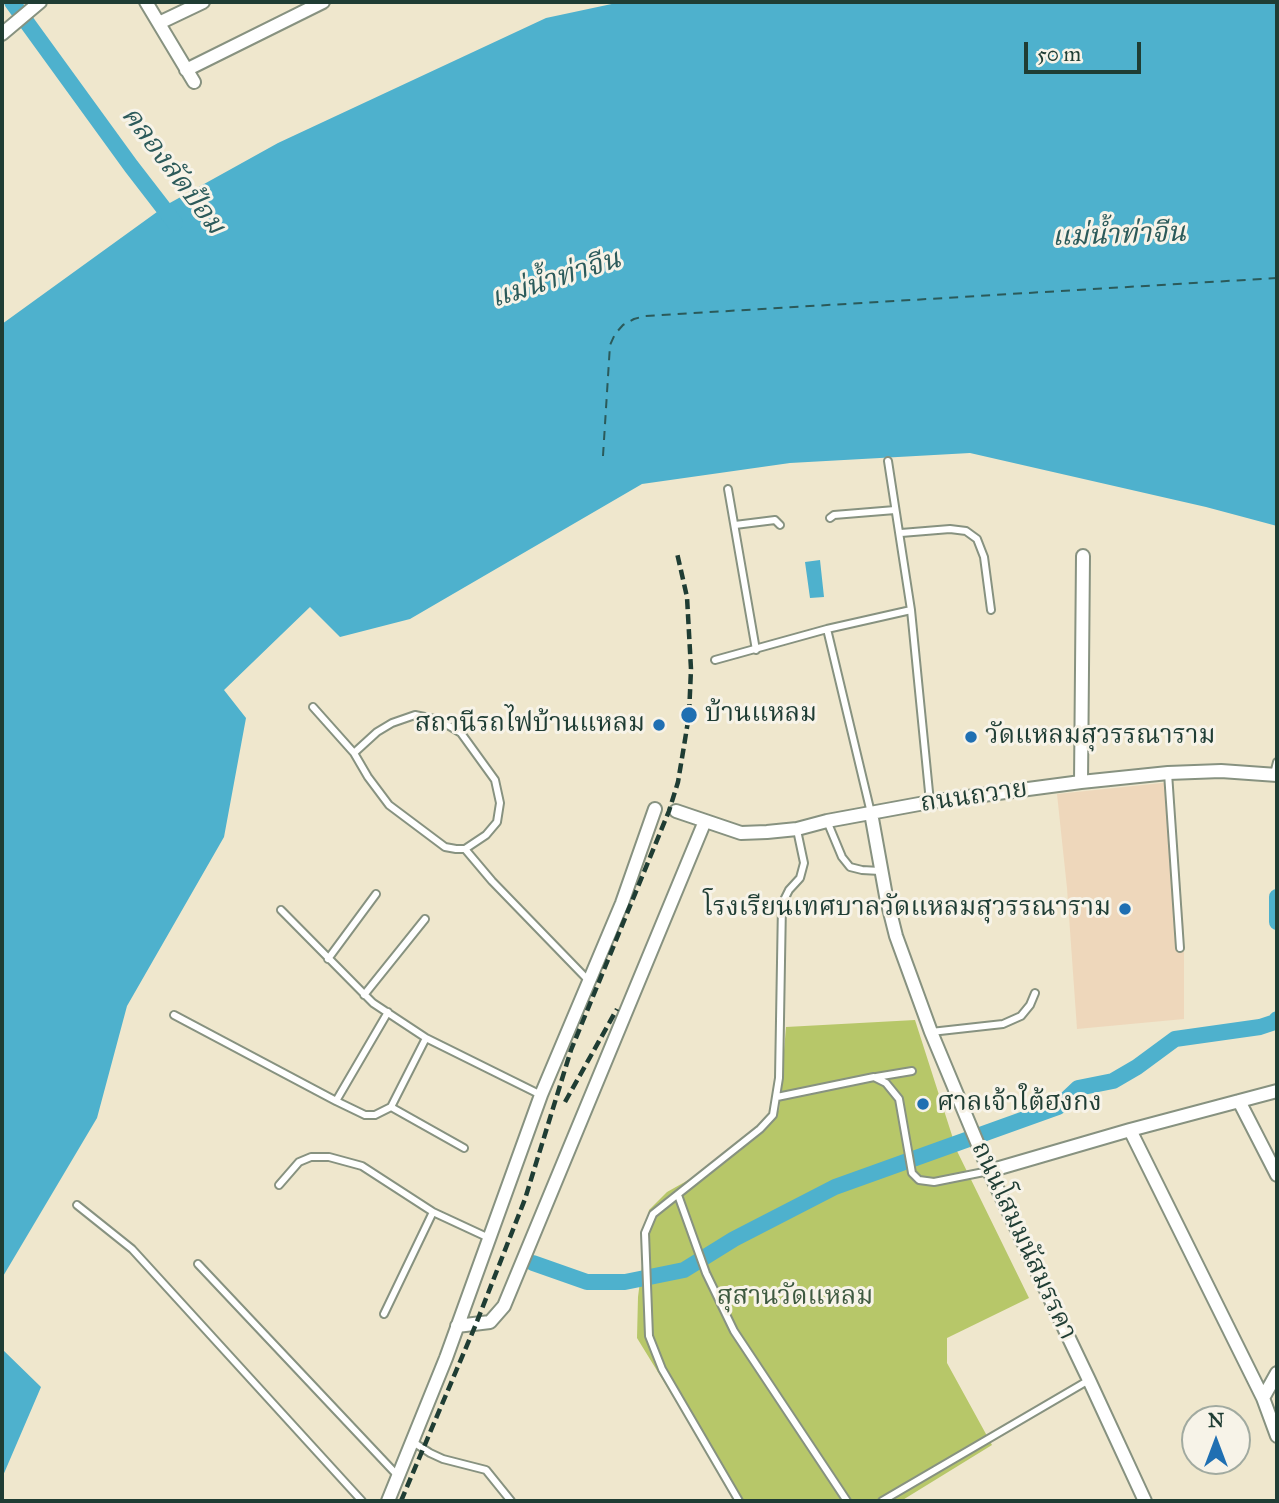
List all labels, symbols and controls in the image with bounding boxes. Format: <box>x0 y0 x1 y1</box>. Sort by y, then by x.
scale bar <box>1027 28 1144 72</box>
text: 50 m <box>1037 41 1081 67</box>
water label: คลองลัดป้อม <box>113 100 231 242</box>
water label: แม่น้ำท่าจีน <box>1051 217 1187 255</box>
water label: แม่น้ำท่าจีน <box>487 243 625 317</box>
place label: บ้านแหลม <box>705 699 817 731</box>
marker: บ้านแหลม <box>679 705 699 725</box>
place label: สถานีรถไฟบ้านแหลม <box>415 709 645 741</box>
marker: สถานีรถไฟบ้านแหลม <box>651 717 667 733</box>
place label: วัดแหลมสุวรรณาราม <box>985 721 1216 753</box>
marker: วัดแหลมสุวรรณาราม <box>963 729 979 745</box>
street label: ถนนถวาย <box>918 774 1030 820</box>
place label: โรงเรียนเทศบาลวัดแหลมสุวรรณาราม <box>703 893 1111 925</box>
marker: โรงเรียนเทศบาลวัดแหลมสุวรรณาราม <box>1117 901 1133 917</box>
place label: ศาลเจ้าใต้ฮงกง <box>937 1088 1102 1120</box>
marker: ศาลเจ้าใต้ฮงกง <box>915 1096 931 1112</box>
street label: ถนนโสมมนัสมรรคา <box>963 1137 1083 1345</box>
park label: สุสานวัดแหลม <box>717 1282 873 1314</box>
north arrow <box>1181 1405 1251 1475</box>
text: N <box>1208 1409 1224 1432</box>

